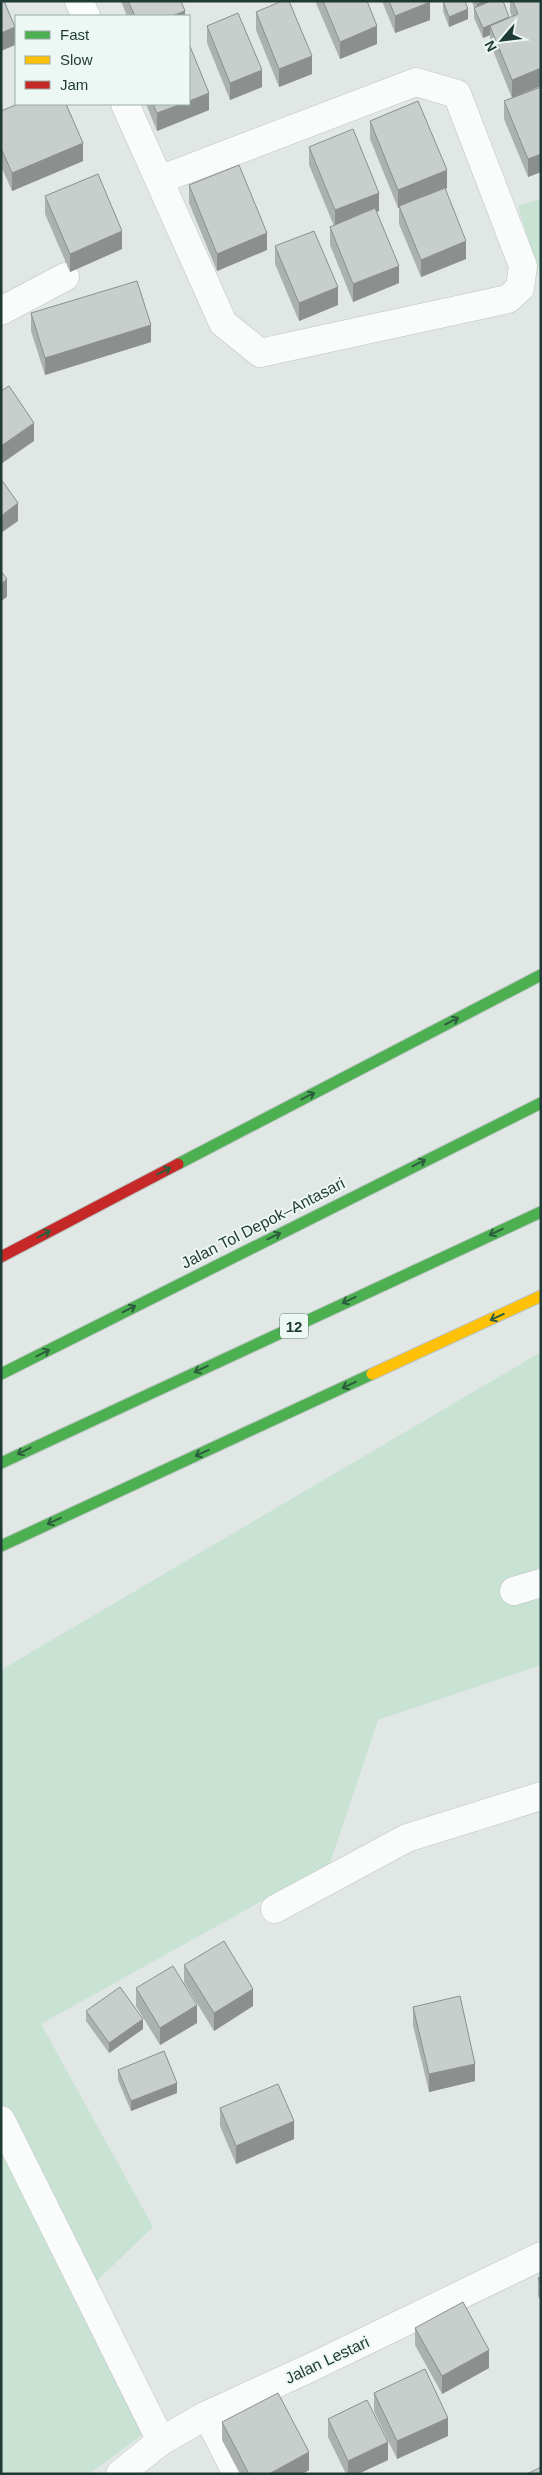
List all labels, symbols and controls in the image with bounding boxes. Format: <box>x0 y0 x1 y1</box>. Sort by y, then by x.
legend <box>15 15 190 105</box>
north arrow <box>477 15 527 65</box>
text: Fast <box>60 26 90 43</box>
text: N <box>481 38 500 54</box>
text: Slow <box>60 51 93 68</box>
text: Jam <box>60 76 88 93</box>
one-way arrow <box>445 1016 460 1026</box>
one-way arrow <box>300 1091 315 1100</box>
one-way arrow <box>411 1158 426 1167</box>
one-way arrow <box>156 1166 171 1175</box>
street label: Jalan Tol Depok–Antasari <box>178 1174 348 1272</box>
one-way arrow <box>489 1228 504 1238</box>
one-way arrow <box>37 1229 52 1239</box>
one-way arrow <box>266 1231 281 1240</box>
one-way arrow <box>342 1296 357 1306</box>
one-way arrow <box>121 1304 136 1313</box>
one-way arrow <box>489 1312 504 1322</box>
road number: 12 <box>280 1314 308 1338</box>
one-way arrow <box>36 1348 51 1358</box>
one-way arrow <box>194 1364 209 1374</box>
one-way arrow <box>342 1381 357 1390</box>
one-way arrow <box>17 1446 32 1456</box>
one-way arrow <box>194 1448 209 1458</box>
one-way arrow <box>47 1517 62 1527</box>
street label: Jalan Lestari <box>282 2333 372 2387</box>

